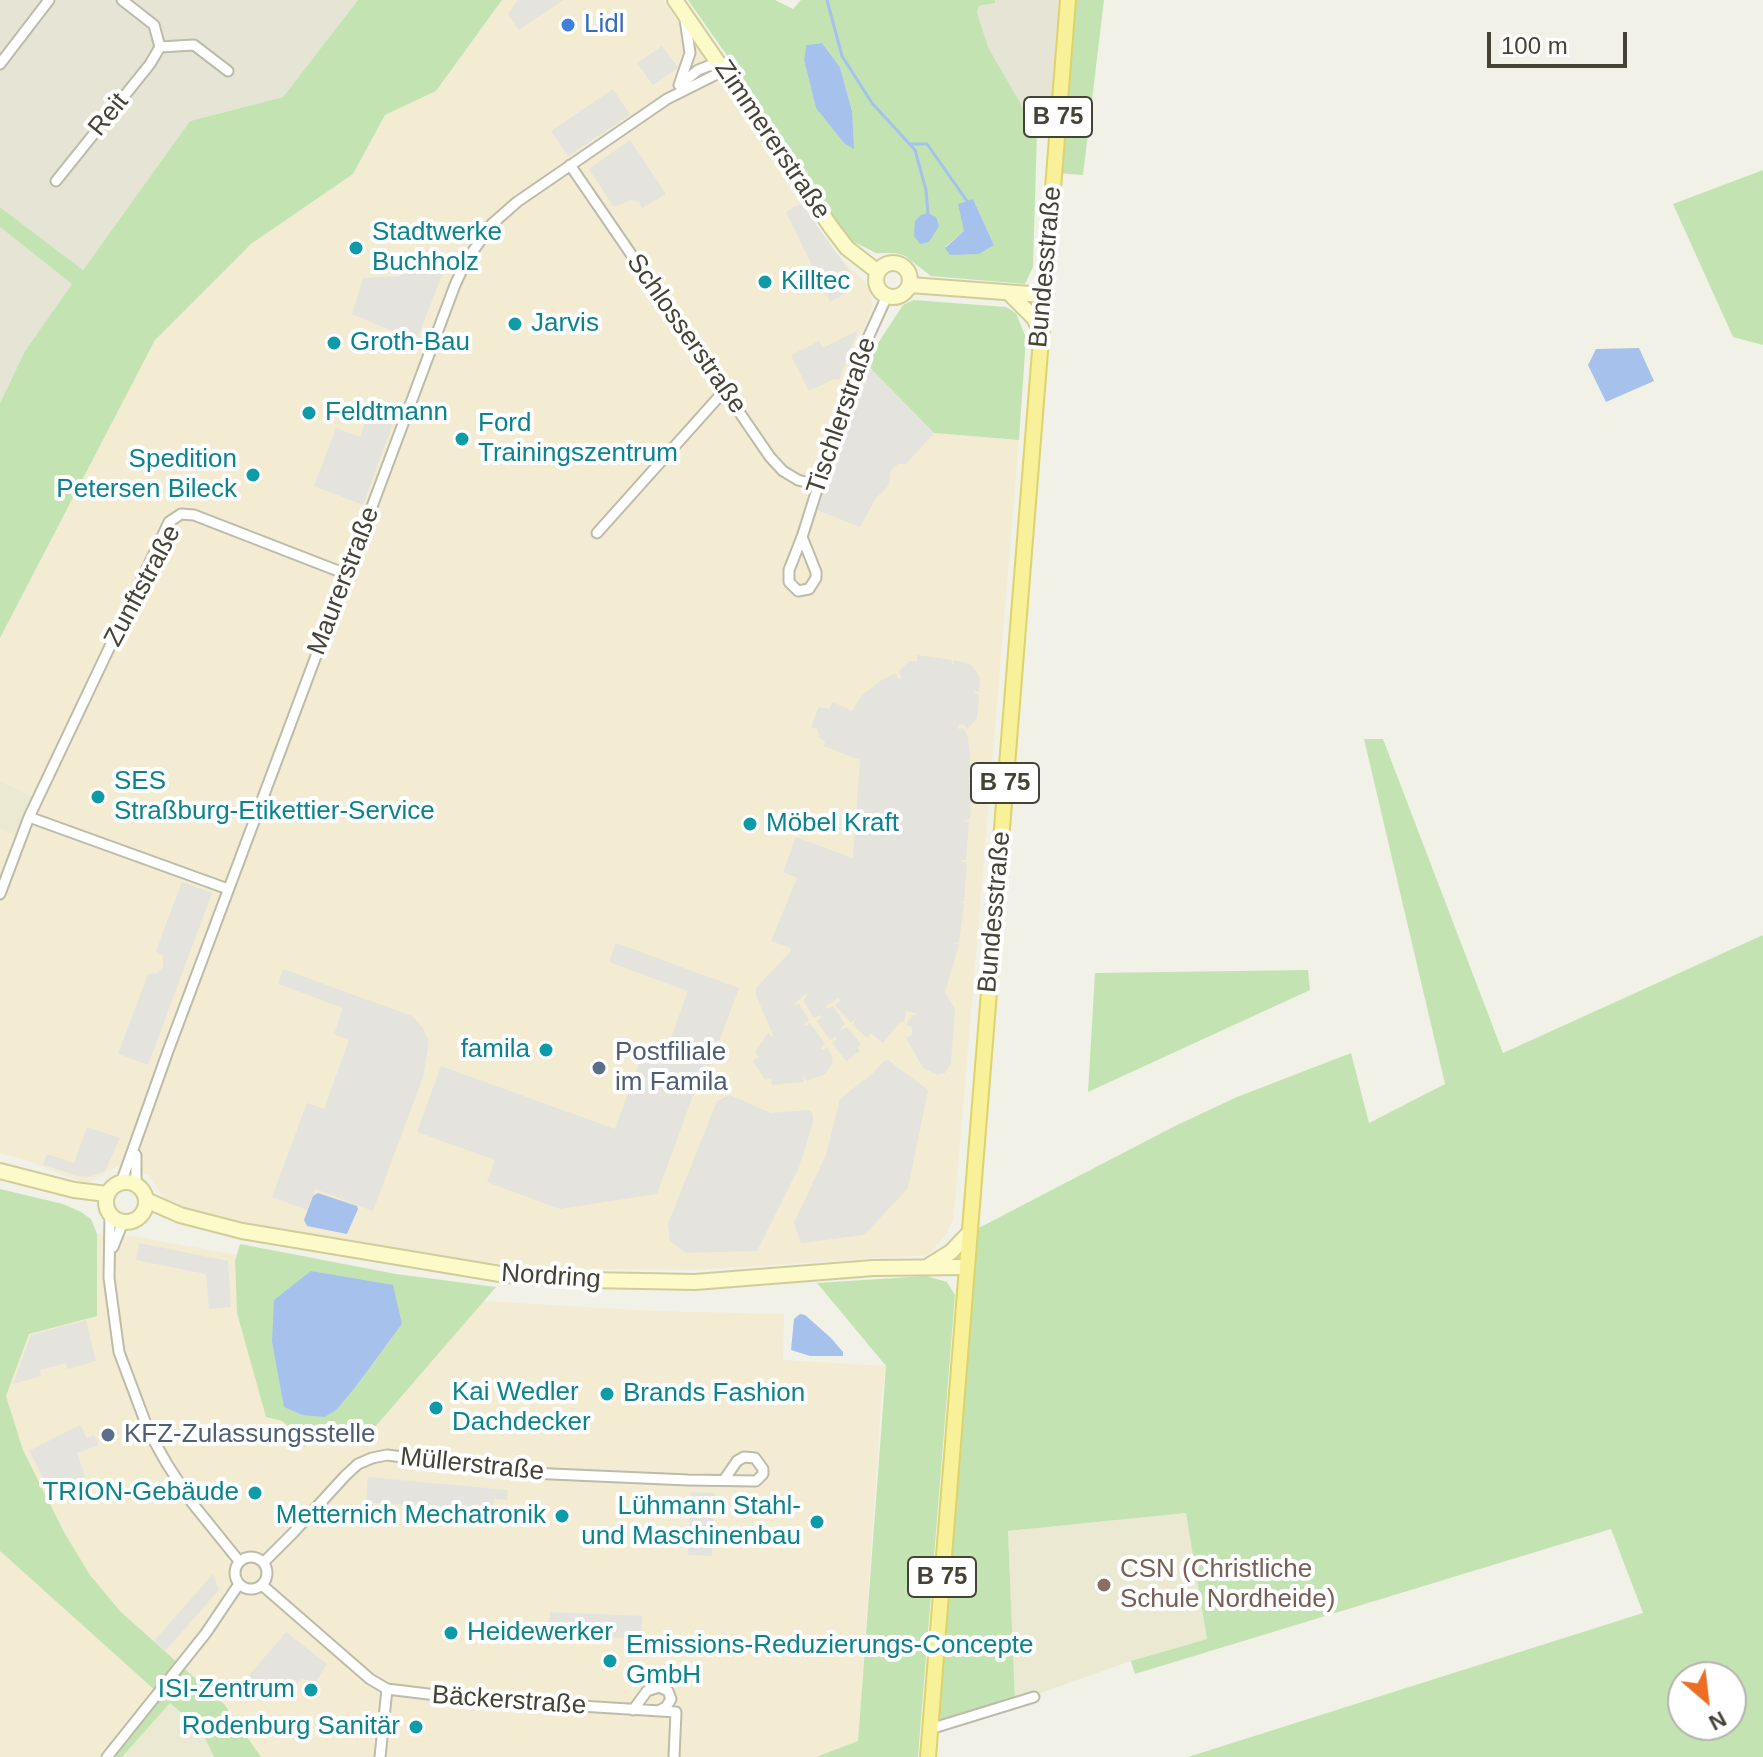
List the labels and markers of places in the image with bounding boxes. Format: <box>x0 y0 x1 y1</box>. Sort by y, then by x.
place label: Lidl <box>584 9 624 41</box>
marker: Lidl <box>559 16 577 34</box>
place label: Stadtwerke Buchholz <box>372 217 502 278</box>
marker: Stadtwerke Buchholz <box>347 239 365 257</box>
place label: Killtec <box>781 266 850 298</box>
marker: Killtec <box>756 273 774 291</box>
place label: Jarvis <box>531 308 599 340</box>
marker: Jarvis <box>506 315 524 333</box>
place label: Groth-Bau <box>350 327 470 359</box>
marker: Groth-Bau <box>325 334 343 352</box>
place label: Feldtmann <box>325 397 448 429</box>
marker: Feldtmann <box>300 404 318 422</box>
place label: Ford Trainingszentrum <box>478 408 678 470</box>
marker: Ford Trainingszentrum <box>453 430 471 448</box>
place label: Spedition Petersen Bileck <box>56 444 237 506</box>
marker: Spedition Petersen Bileck <box>244 466 262 484</box>
place label: SES Straßburg-Etikettier-Service <box>114 766 435 828</box>
marker: SES Straßburg-Etikettier-Service <box>89 788 107 806</box>
place label: Möbel Kraft <box>766 808 899 840</box>
marker: Möbel Kraft <box>741 815 759 833</box>
place label: famila <box>461 1034 530 1066</box>
place label: Postfiliale im Famila <box>615 1037 728 1098</box>
marker: famila <box>537 1041 555 1059</box>
marker: Postfiliale im Famila <box>590 1059 608 1077</box>
place label: Kai Wedler Dachdecker <box>452 1377 591 1438</box>
place label: Brands Fashion <box>623 1378 805 1410</box>
marker: Brands Fashion <box>598 1385 616 1403</box>
marker: Kai Wedler Dachdecker <box>427 1399 445 1417</box>
place label: KFZ-Zulassungsstelle <box>124 1419 375 1451</box>
marker: KFZ-Zulassungsstelle <box>99 1426 117 1444</box>
place label: TRION-Gebäude <box>42 1477 239 1509</box>
marker: TRION-Gebäude <box>246 1484 264 1502</box>
place label: Lühmann Stahl- und Maschinenbau <box>581 1491 801 1552</box>
place label: Metternich Mechatronik <box>276 1500 546 1532</box>
marker: Metternich Mechatronik <box>553 1507 571 1525</box>
marker: Lühmann Stahl- und Maschinenbau <box>808 1513 826 1531</box>
place label: CSN (Christliche Schule Nordheide) <box>1120 1554 1335 1616</box>
marker: CSN (Christliche Schule Nordheide) <box>1095 1576 1113 1594</box>
place label: Heidewerker <box>467 1617 613 1649</box>
marker: Heidewerker <box>442 1624 460 1642</box>
place label: Emissions-Reduzierungs-Concepte GmbH <box>626 1630 1034 1692</box>
marker: Emissions-Reduzierungs-Concepte GmbH <box>601 1652 619 1670</box>
place label: ISI-Zentrum <box>158 1674 295 1706</box>
marker: ISI-Zentrum <box>302 1681 320 1699</box>
place label: Rodenburg Sanitär <box>182 1711 400 1743</box>
marker: Rodenburg Sanitär <box>407 1718 425 1736</box>

